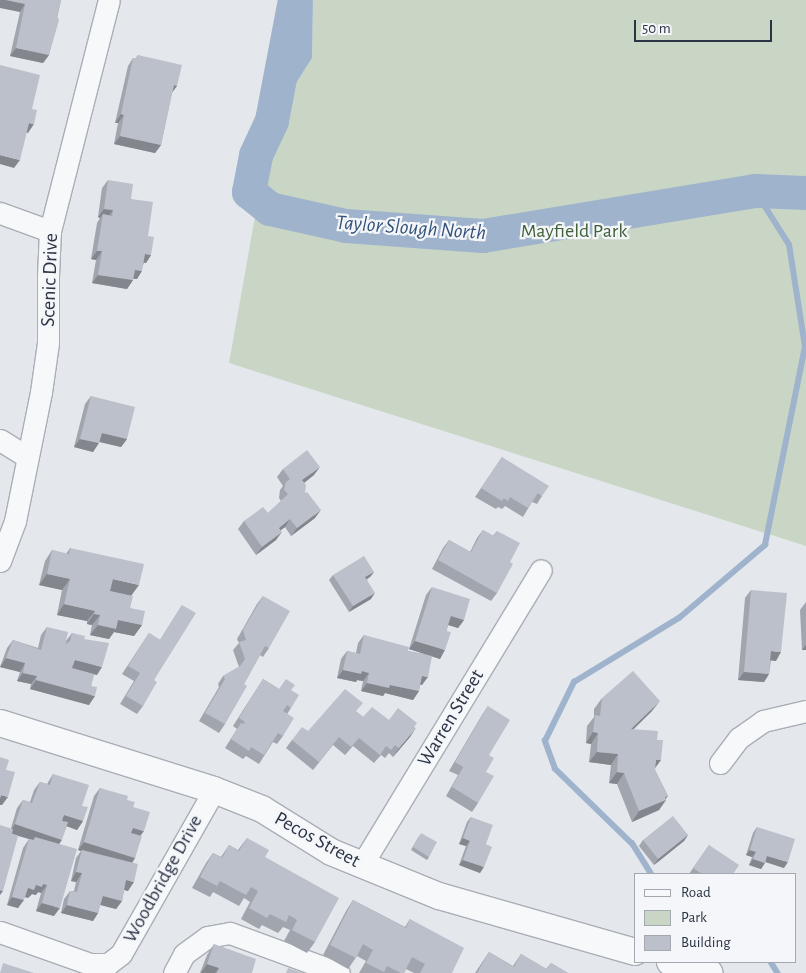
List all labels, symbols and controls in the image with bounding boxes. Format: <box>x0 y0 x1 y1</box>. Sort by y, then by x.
scale bar <box>636 10 774 42</box>
text: 50 m <box>642 21 671 36</box>
water label: Taylor Slough North <box>335 210 487 246</box>
park label: Mayfield Park <box>521 219 627 243</box>
street label: Scenic Drive <box>36 233 64 327</box>
street label: Warren Street <box>413 665 489 771</box>
street label: Pecos Street <box>270 807 364 873</box>
street label: Woodbridge Drive <box>118 811 208 947</box>
legend <box>634 873 796 963</box>
text: Road <box>681 885 711 900</box>
text: Park <box>681 910 707 925</box>
text: Building <box>681 935 731 950</box>

